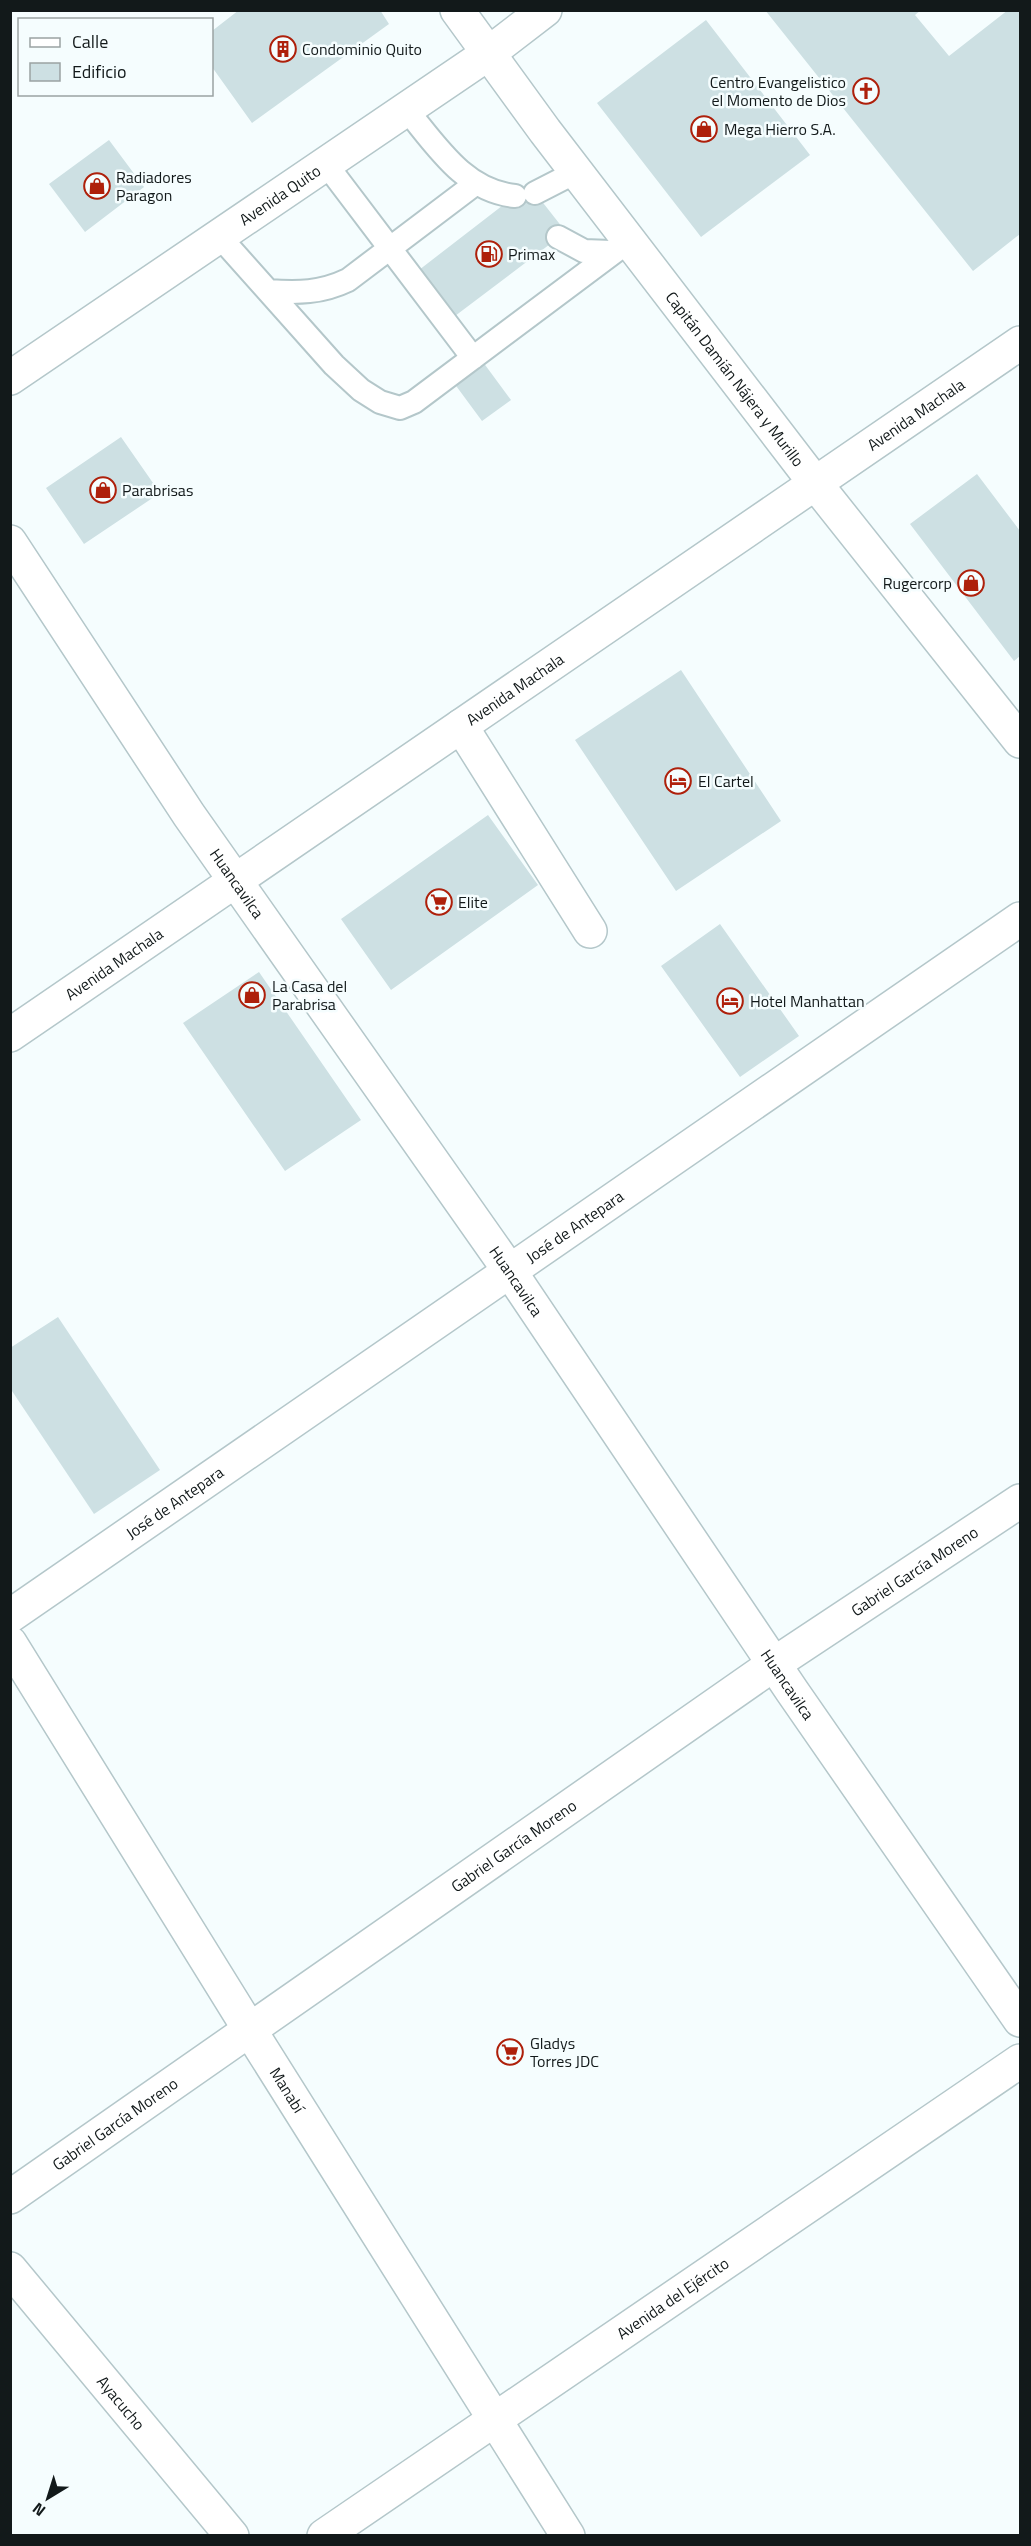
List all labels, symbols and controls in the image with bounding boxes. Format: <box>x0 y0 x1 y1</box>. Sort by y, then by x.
legend <box>18 18 213 96</box>
text: Calle <box>72 28 108 55</box>
building icon: Condominio Quito <box>268 34 298 64</box>
place label: Condominio Quito <box>302 37 422 61</box>
text: Edificio <box>72 58 126 85</box>
place label: Centro Evangelistico el Momento de Dios <box>710 70 846 112</box>
church icon: Centro Evangelistico el Momento de Dios <box>851 76 881 106</box>
shop icon: Mega Hierro S.A. <box>689 114 719 144</box>
place label: Mega Hierro S.A. <box>724 117 836 141</box>
street label: Avenida Quito <box>234 159 325 231</box>
place label: Radiadores Paragon <box>116 165 192 207</box>
shop icon: Radiadores Paragon <box>82 171 112 201</box>
fuel station icon: Primax <box>474 239 504 269</box>
place label: Primax <box>508 242 555 266</box>
street label: Capitán Damián Nájera y Murillo <box>660 286 810 472</box>
street label: Avenida Machala <box>862 372 970 456</box>
shop icon: Parabrisas <box>88 475 118 505</box>
place label: Parabrisas <box>122 478 193 502</box>
shop icon: Rugercorp <box>956 568 986 598</box>
place label: Rugercorp <box>883 571 952 595</box>
street label: Avenida Machala <box>461 647 569 731</box>
hotel icon: El Cartel <box>663 766 693 796</box>
place label: El Cartel <box>698 769 754 793</box>
street label: Huancavilca <box>204 843 270 923</box>
supermarket icon: Elite <box>424 887 454 917</box>
place label: Elite <box>458 890 488 914</box>
street label: Avenida Machala <box>60 922 168 1006</box>
place label: La Casa del Parabrisa <box>272 974 347 1016</box>
shop icon: La Casa del Parabrisa <box>237 980 267 1010</box>
hotel icon: Hotel Manhattan <box>715 986 745 1016</box>
place label: Hotel Manhattan <box>750 989 865 1013</box>
street label: José de Antepara <box>521 1184 628 1269</box>
street label: Huancavilca <box>484 1241 549 1321</box>
street label: José de Antepara <box>121 1460 228 1545</box>
street label: Gabriel García Moreno <box>846 1520 983 1622</box>
street label: Huancavilca <box>755 1644 820 1724</box>
street label: Gabriel García Moreno <box>446 1793 581 1898</box>
place label: Gladys Torres JDC <box>530 2031 599 2073</box>
supermarket icon: Gladys Torres JDC <box>495 2037 525 2067</box>
street label: Manabí <box>264 2062 312 2119</box>
street label: Gabriel García Moreno <box>47 2071 183 2176</box>
street label: Avenida del Ejército <box>612 2251 734 2345</box>
street label: Ayacucho <box>91 2370 151 2435</box>
north arrow <box>18 2468 78 2528</box>
text: N <box>27 2497 51 2523</box>

